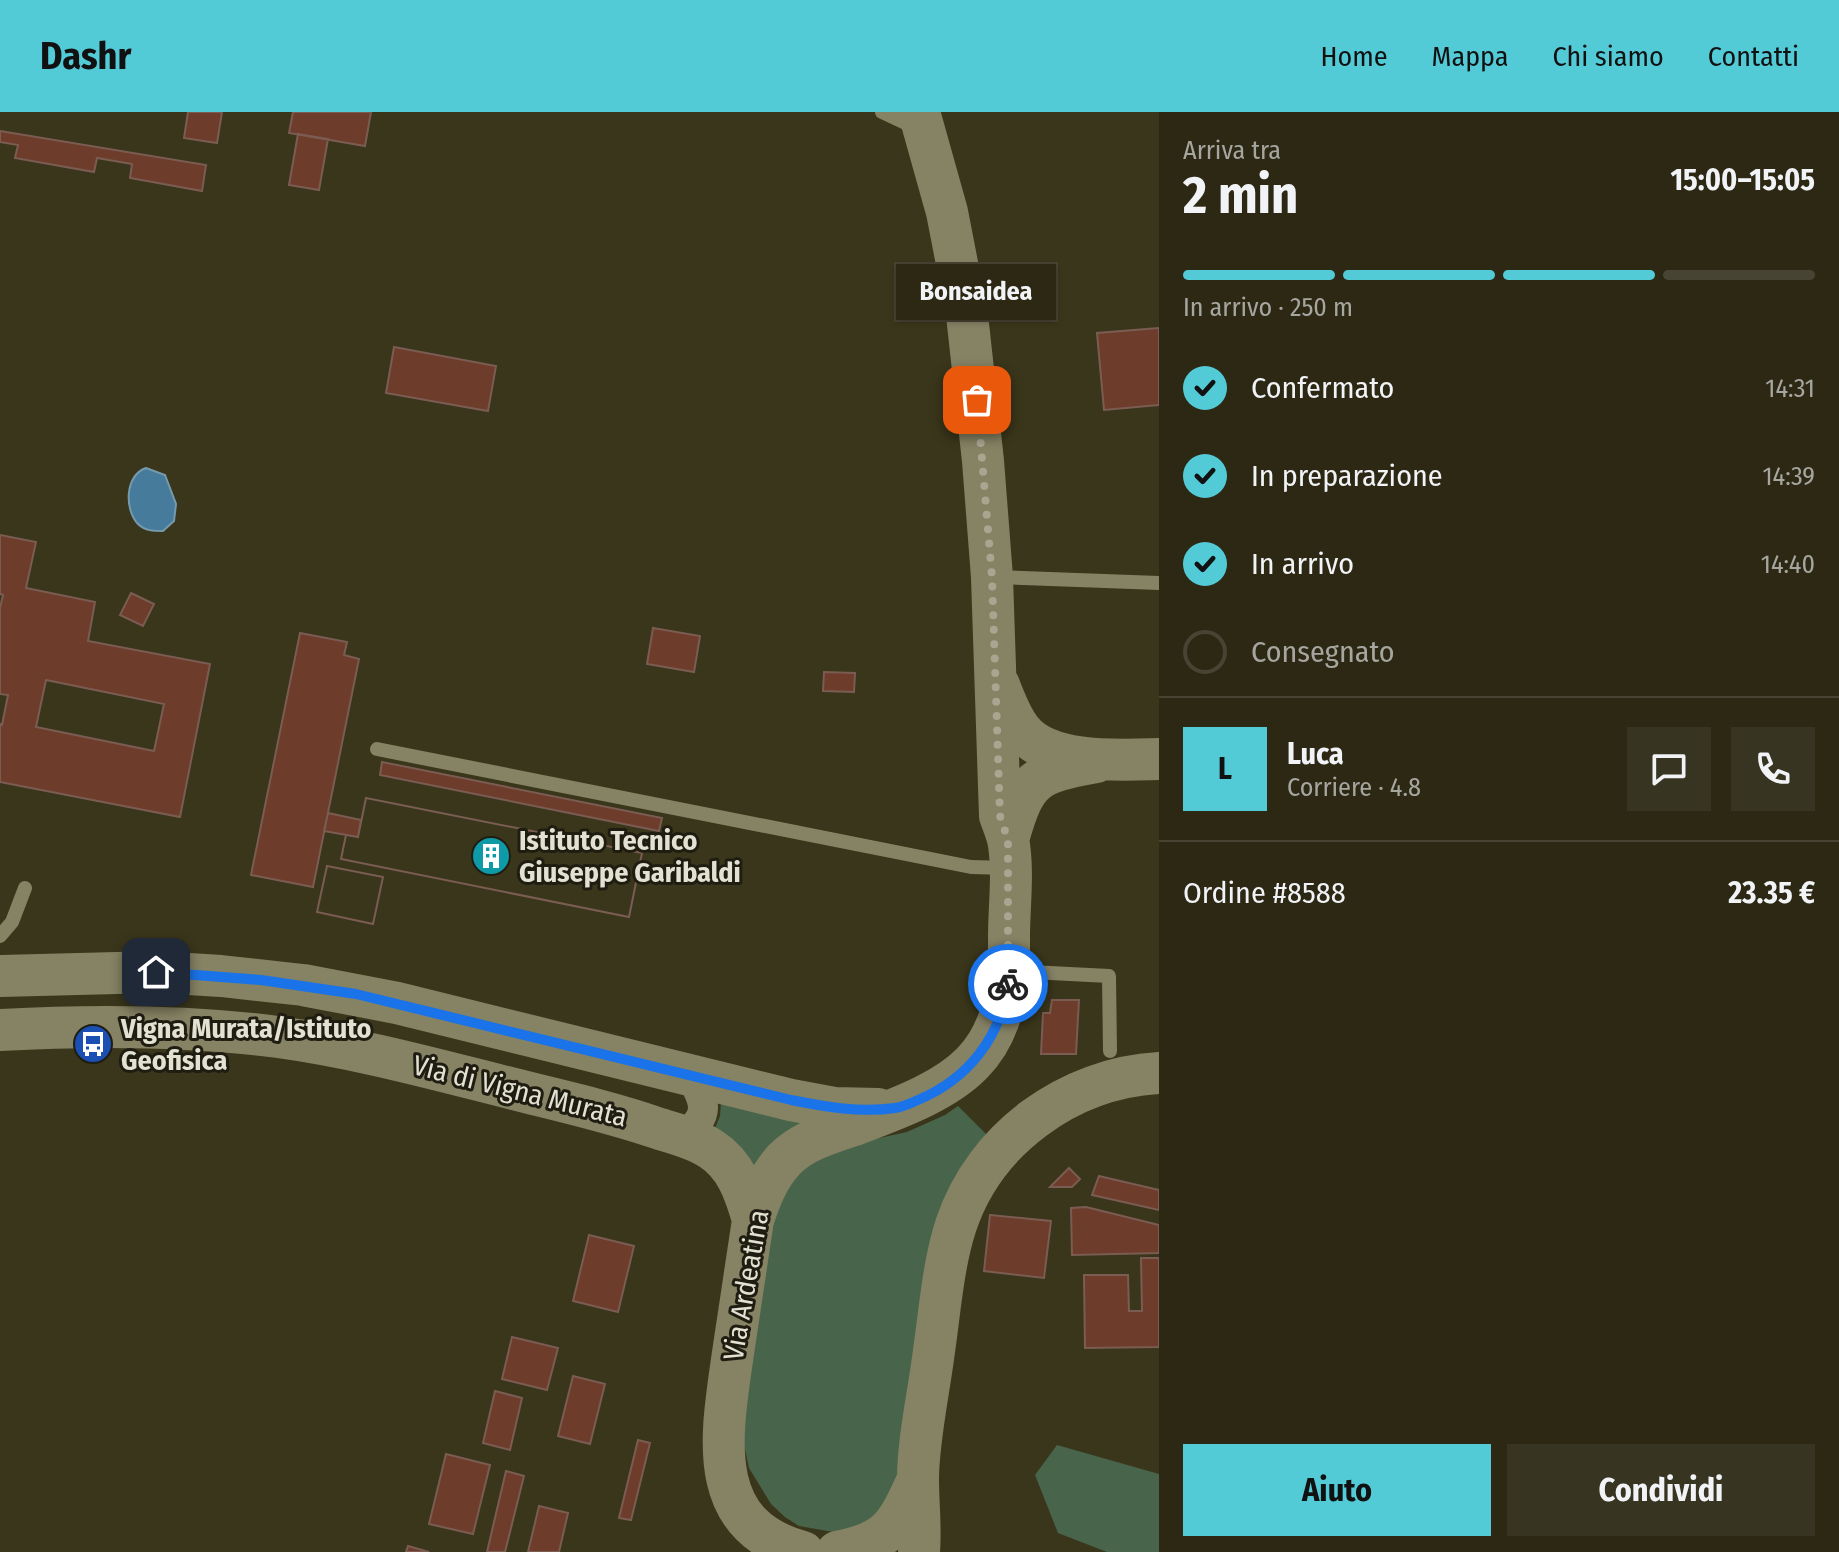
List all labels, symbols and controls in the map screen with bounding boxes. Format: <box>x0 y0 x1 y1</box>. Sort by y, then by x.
text: Dashr <box>40 33 131 79</box>
text: Home <box>1321 40 1388 73</box>
text: Mappa <box>1432 40 1508 73</box>
text: Chi siamo <box>1552 40 1664 73</box>
text: Contatti <box>1708 40 1799 73</box>
text: Arriva tra <box>1183 135 1281 166</box>
text: 15:00–15:05 <box>1670 162 1815 198</box>
text: 2 min <box>1183 164 1298 227</box>
callout: Bonsaidea <box>897 264 1057 320</box>
text: Bonsaidea <box>919 276 1033 307</box>
text: In arrivo · 250 m <box>1183 292 1353 323</box>
pin <box>943 366 1011 434</box>
icon: check <box>1183 366 1227 410</box>
text: Confermato <box>1251 370 1394 406</box>
text: 14:31 <box>1765 373 1815 404</box>
icon: bag <box>955 378 999 422</box>
icon: check <box>1183 454 1227 498</box>
text: In preparazione <box>1251 458 1443 494</box>
text: 14:39 <box>1762 461 1815 492</box>
icon: check <box>1183 542 1227 586</box>
text: In arrivo <box>1251 546 1354 582</box>
text: 14:40 <box>1761 549 1815 580</box>
text: Consegnato <box>1251 634 1395 670</box>
button: chat <box>1627 727 1711 811</box>
button: phone <box>1731 727 1815 811</box>
text: Luca <box>1287 736 1344 772</box>
text: L <box>1218 751 1232 787</box>
text: Corriere · 4.8 <box>1287 772 1421 803</box>
place label: Istituto Tecnico Giuseppe Garibaldi <box>519 824 741 889</box>
building icon: Istituto Tecnico Giuseppe Garibaldi <box>470 835 512 877</box>
text: Ordine #8588 <box>1183 875 1346 911</box>
text: 23.35 € <box>1728 875 1815 911</box>
pin <box>122 938 190 1006</box>
courier <box>968 944 1048 1024</box>
icon: home <box>134 950 178 994</box>
icon: bike <box>986 962 1030 1006</box>
place label: Vigna Murata/Istituto Geofisica <box>120 1012 372 1077</box>
bus stop icon: Vigna Murata/Istituto Geofisica <box>72 1023 114 1065</box>
street label: Via di Vigna Murata <box>409 1048 631 1134</box>
street label: Via Ardeatina <box>717 1207 775 1363</box>
button: Aiuto <box>1183 1444 1491 1536</box>
button: Condividi <box>1507 1444 1815 1536</box>

